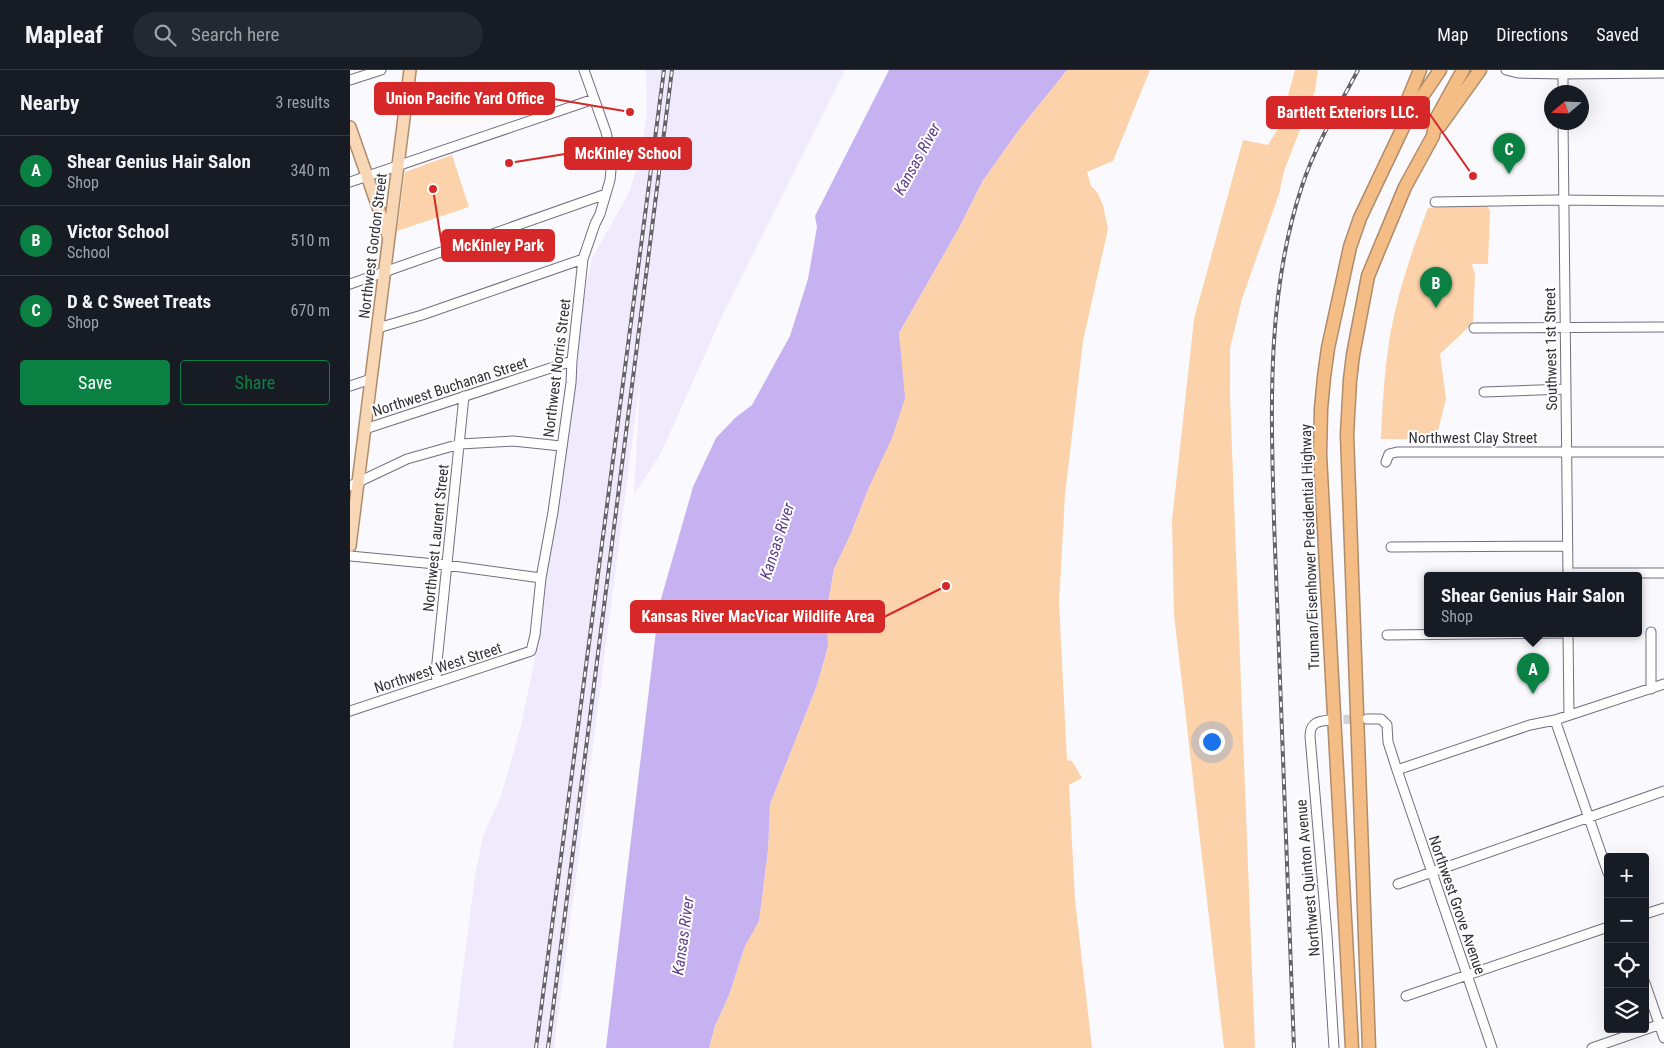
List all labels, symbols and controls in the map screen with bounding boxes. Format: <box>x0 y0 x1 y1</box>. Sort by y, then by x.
search box <box>133 12 483 57</box>
text: Mapleaf <box>25 21 103 49</box>
icon: search <box>151 21 179 49</box>
text: Search here <box>191 23 279 46</box>
text: Map <box>1437 24 1468 45</box>
text: Directions <box>1496 24 1568 45</box>
text: Saved <box>1596 24 1639 45</box>
callout: Union Pacific Yard Office <box>375 83 554 114</box>
north arrow <box>1544 85 1589 130</box>
text: Union Pacific Yard Office <box>386 89 545 108</box>
text: Nearby <box>20 91 79 115</box>
text: 3 results <box>275 93 330 112</box>
callout: Bartlett Exteriors LLC. <box>1267 97 1429 128</box>
text: Bartlett Exteriors LLC. <box>1277 103 1419 122</box>
water label: Kansas River <box>890 119 945 198</box>
pin: C <box>1493 133 1525 174</box>
callout: McKinley School <box>565 138 691 169</box>
text: McKinley School <box>575 144 681 163</box>
text: Shear Genius Hair Salon <box>67 150 251 173</box>
text: A <box>31 161 41 180</box>
text: 340 m <box>291 161 330 180</box>
street label: Northwest Gordon Street <box>355 172 391 320</box>
text: Shop <box>67 173 99 192</box>
text: Victor School <box>67 220 169 243</box>
callout: McKinley Park <box>442 230 554 261</box>
text: B <box>32 231 40 250</box>
text: 510 m <box>291 231 330 250</box>
text: McKinley Park <box>452 236 544 255</box>
text: School <box>67 243 110 262</box>
pin: B <box>1420 267 1452 308</box>
street label: Southwest 1st Street <box>1541 287 1561 411</box>
text: D & C Sweet Treats <box>67 290 211 313</box>
street label: Northwest Norris Street <box>540 298 574 438</box>
text: C <box>31 301 41 320</box>
text: 670 m <box>291 301 330 320</box>
text: Shop <box>67 313 99 332</box>
street label: Northwest Buchanan Street <box>370 353 530 421</box>
button: Save <box>20 360 170 405</box>
button: Share <box>180 360 330 405</box>
street label: Truman/Eisenhower Presidential Highway <box>1297 424 1323 670</box>
street label: Northwest Clay Street <box>1409 429 1537 447</box>
street label: Northwest Laurent Street <box>419 463 453 613</box>
water label: Kansas River <box>756 499 799 581</box>
popup <box>1424 572 1642 637</box>
text: Shear Genius Hair Salon <box>1441 584 1625 607</box>
callout: Kansas River MacVicar Wildlife Area <box>631 601 884 632</box>
text: Kansas River MacVicar Wildlife Area <box>641 607 875 626</box>
text: Shop <box>1441 607 1473 626</box>
street label: Northwest West Street <box>372 639 504 697</box>
pin: A <box>1517 653 1549 694</box>
your location <box>1199 729 1225 755</box>
street label: Northwest Quinton Avenue <box>1292 799 1324 957</box>
street label: Northwest Grove Avenue <box>1425 833 1489 977</box>
map controls <box>1604 853 1649 1033</box>
button: + <box>1604 853 1649 898</box>
water label: Kansas River <box>668 894 698 976</box>
button: − <box>1604 898 1649 943</box>
button: locate <box>1604 943 1649 988</box>
button: layers <box>1604 988 1649 1033</box>

